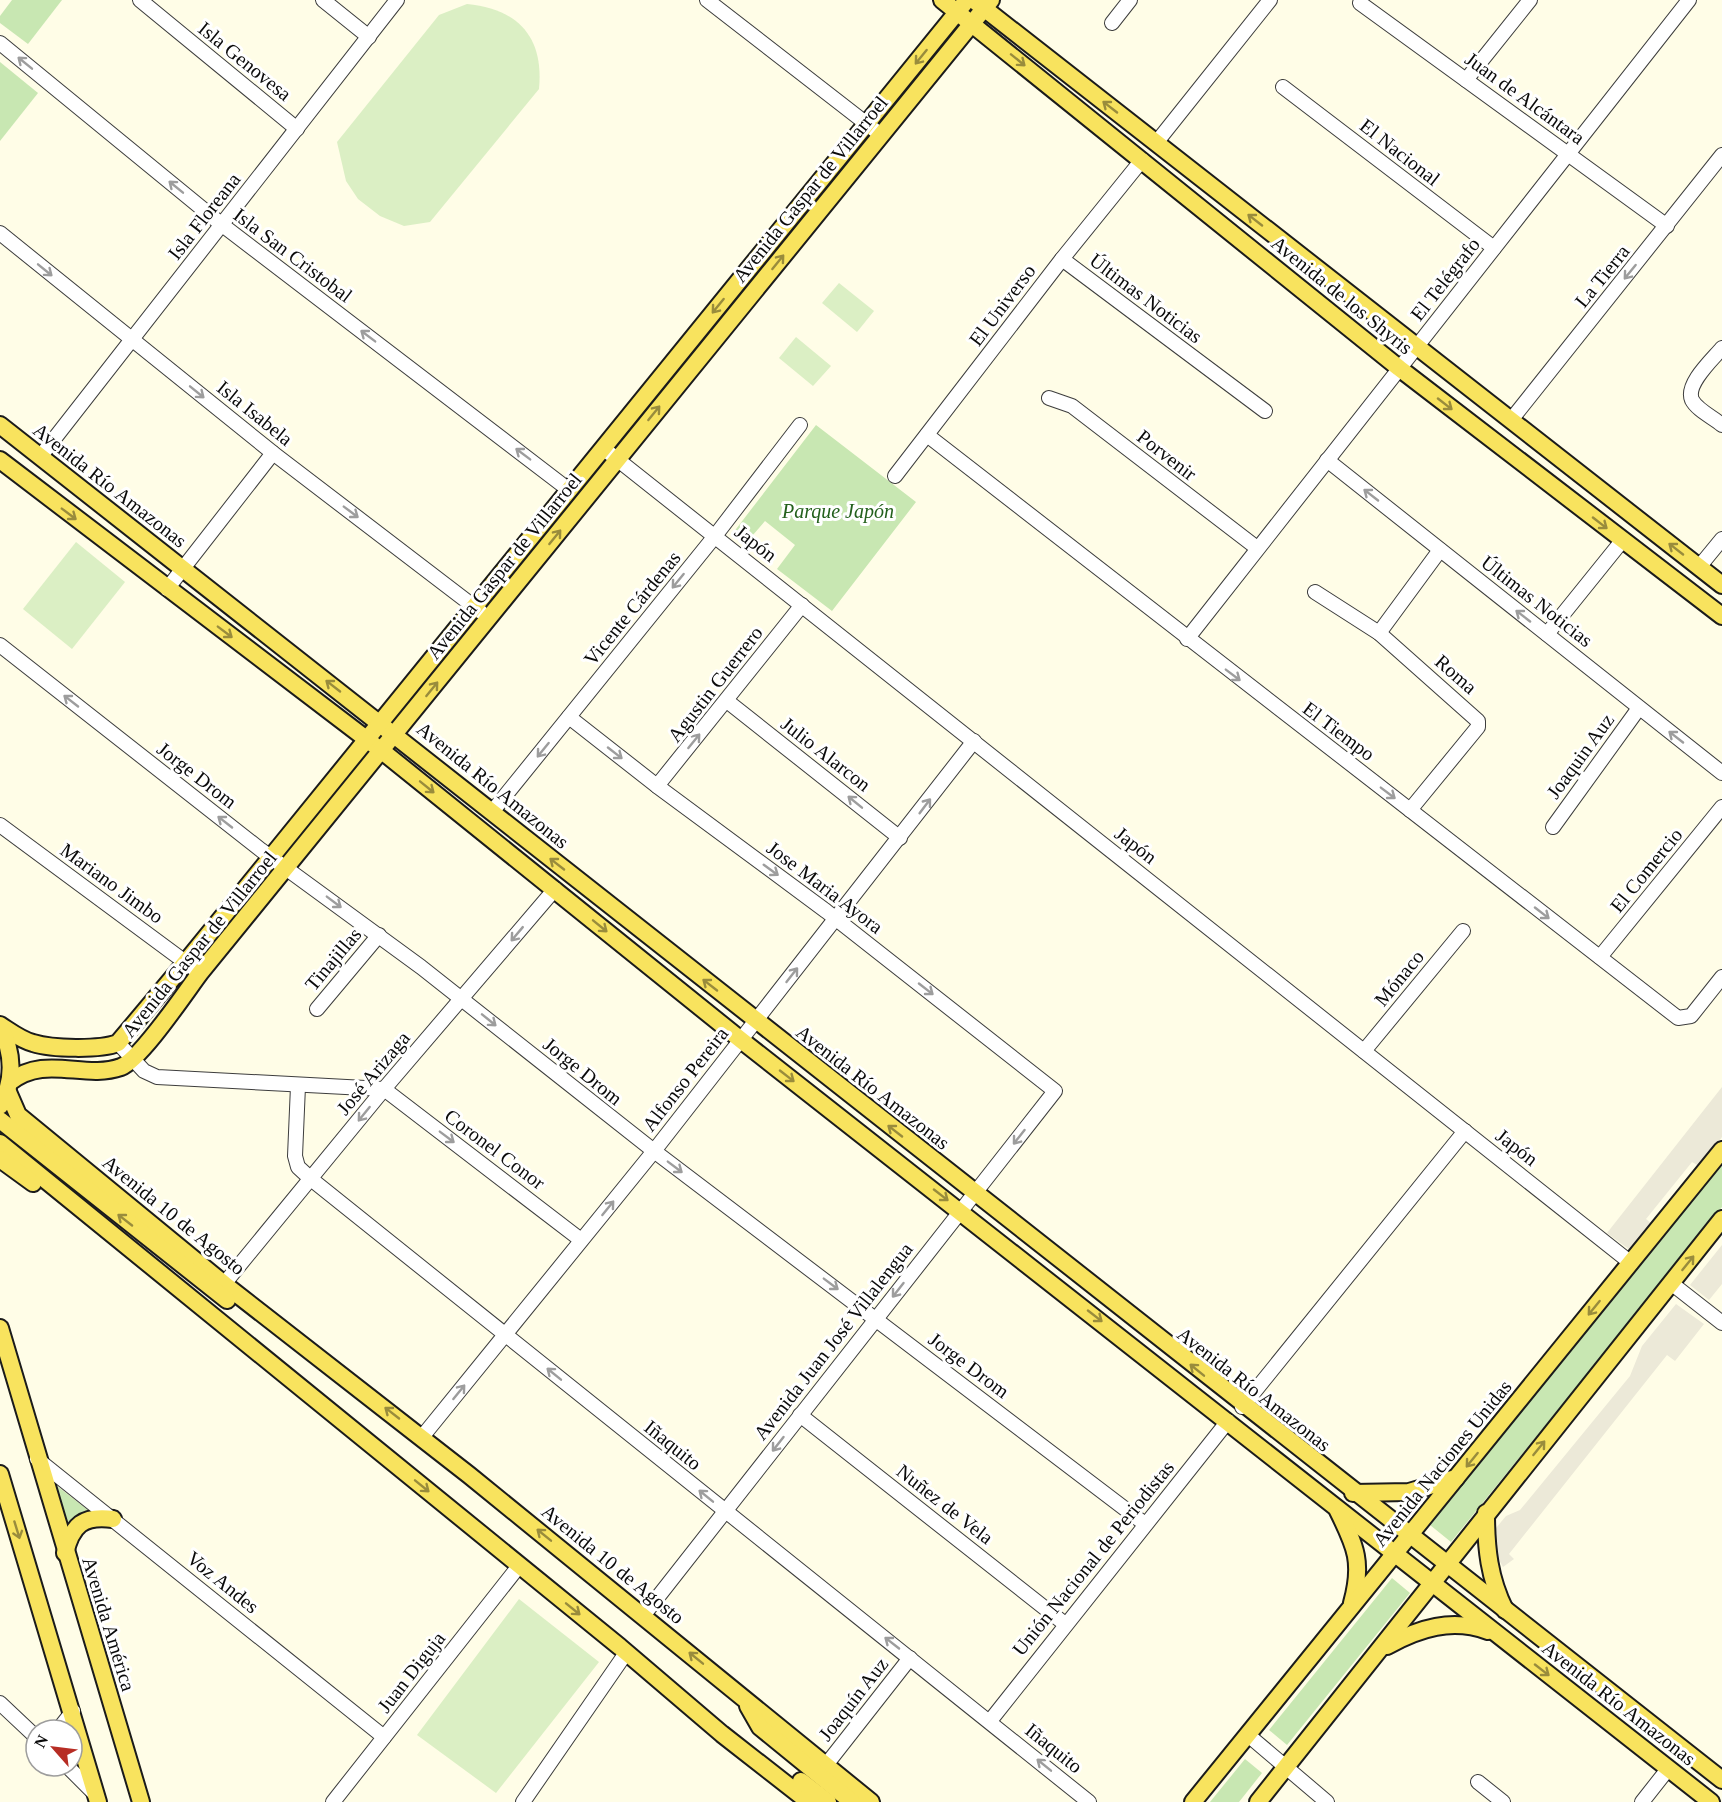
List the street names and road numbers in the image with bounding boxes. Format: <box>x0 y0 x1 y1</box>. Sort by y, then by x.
street label: Isla Genovesa <box>194 17 296 105</box>
street label: Juan de Alcántara <box>1461 47 1589 149</box>
street label: Avenida Gaspar de Villarroel <box>728 91 893 287</box>
street label: El Nacional <box>1356 114 1445 190</box>
street label: Isla Floreana <box>163 168 245 264</box>
street label: Isla San Cristobal <box>230 203 357 307</box>
street label: Avenida de los Shyris <box>1267 232 1417 359</box>
street label: El Telégrafo <box>1406 233 1485 325</box>
street label: La Tierra <box>1570 240 1634 312</box>
street label: Últimas Noticias <box>1085 248 1207 348</box>
street label: El Universo <box>964 260 1040 350</box>
street label: Isla Isabela <box>213 376 297 450</box>
street label: Avenida Río Amazonas <box>29 418 191 552</box>
street label: Porvenir <box>1133 425 1201 485</box>
street label: Avenida Gaspar de Villarroel <box>422 468 587 664</box>
street label: Japón <box>730 520 781 567</box>
street label: Vicente Cárdenas <box>579 546 685 669</box>
street label: Últimas Noticias <box>1477 550 1598 651</box>
street label: Agustin Guerrero <box>663 622 768 747</box>
street label: Roma <box>1431 650 1481 698</box>
street label: El Tiempo <box>1298 697 1379 766</box>
street label: Joaquin Auz <box>1542 709 1619 803</box>
street label: Julio Alarcon <box>777 712 875 796</box>
street label: Avenida Río Amazonas <box>413 717 573 853</box>
street label: Jorge Drom <box>152 737 241 814</box>
street label: Japón <box>1110 822 1161 869</box>
street label: El Comercio <box>1605 824 1687 916</box>
street label: Jose Maria Ayora <box>762 836 887 939</box>
street label: Mariano Jimbo <box>56 838 168 928</box>
street label: Avenida Gaspar de Villarroel <box>117 846 282 1042</box>
street label: Tinajillas <box>301 923 366 995</box>
street label: Mónaco <box>1370 946 1428 1010</box>
street label: Avenida Río Amazonas <box>792 1020 954 1154</box>
street label: Alfonso Pereira <box>638 1022 733 1135</box>
street label: José Arizaga <box>332 1027 415 1120</box>
street label: Jorge Drom <box>539 1033 627 1110</box>
street label: Coronel Conor <box>441 1104 550 1194</box>
street label: Japón <box>1491 1124 1542 1171</box>
street label: Avenida 10 de Agosto <box>98 1151 250 1280</box>
street label: Avenida Juan José Villalengua <box>749 1238 918 1445</box>
street label: Avenida Río Amazonas <box>1173 1322 1335 1456</box>
street label: Jorge Drom <box>924 1328 1014 1403</box>
street label: Avenida Naciones Unidas <box>1368 1375 1516 1550</box>
street label: Iñaquito <box>640 1415 706 1475</box>
street label: Unión Nacional de Periodistas <box>1008 1456 1178 1660</box>
street label: Nuñez de Vela <box>892 1460 998 1549</box>
street label: Avenida 10 de Agosto <box>537 1500 689 1629</box>
street label: Voz Andes <box>183 1546 263 1618</box>
street label: Avenida América <box>78 1554 140 1694</box>
street label: Juan Diguja <box>373 1627 450 1717</box>
street label: Avenida Río Amazonas <box>1538 1636 1700 1770</box>
street label: Joaquín Auz <box>814 1653 893 1746</box>
street label: Iñaquito <box>1021 1718 1087 1778</box>

